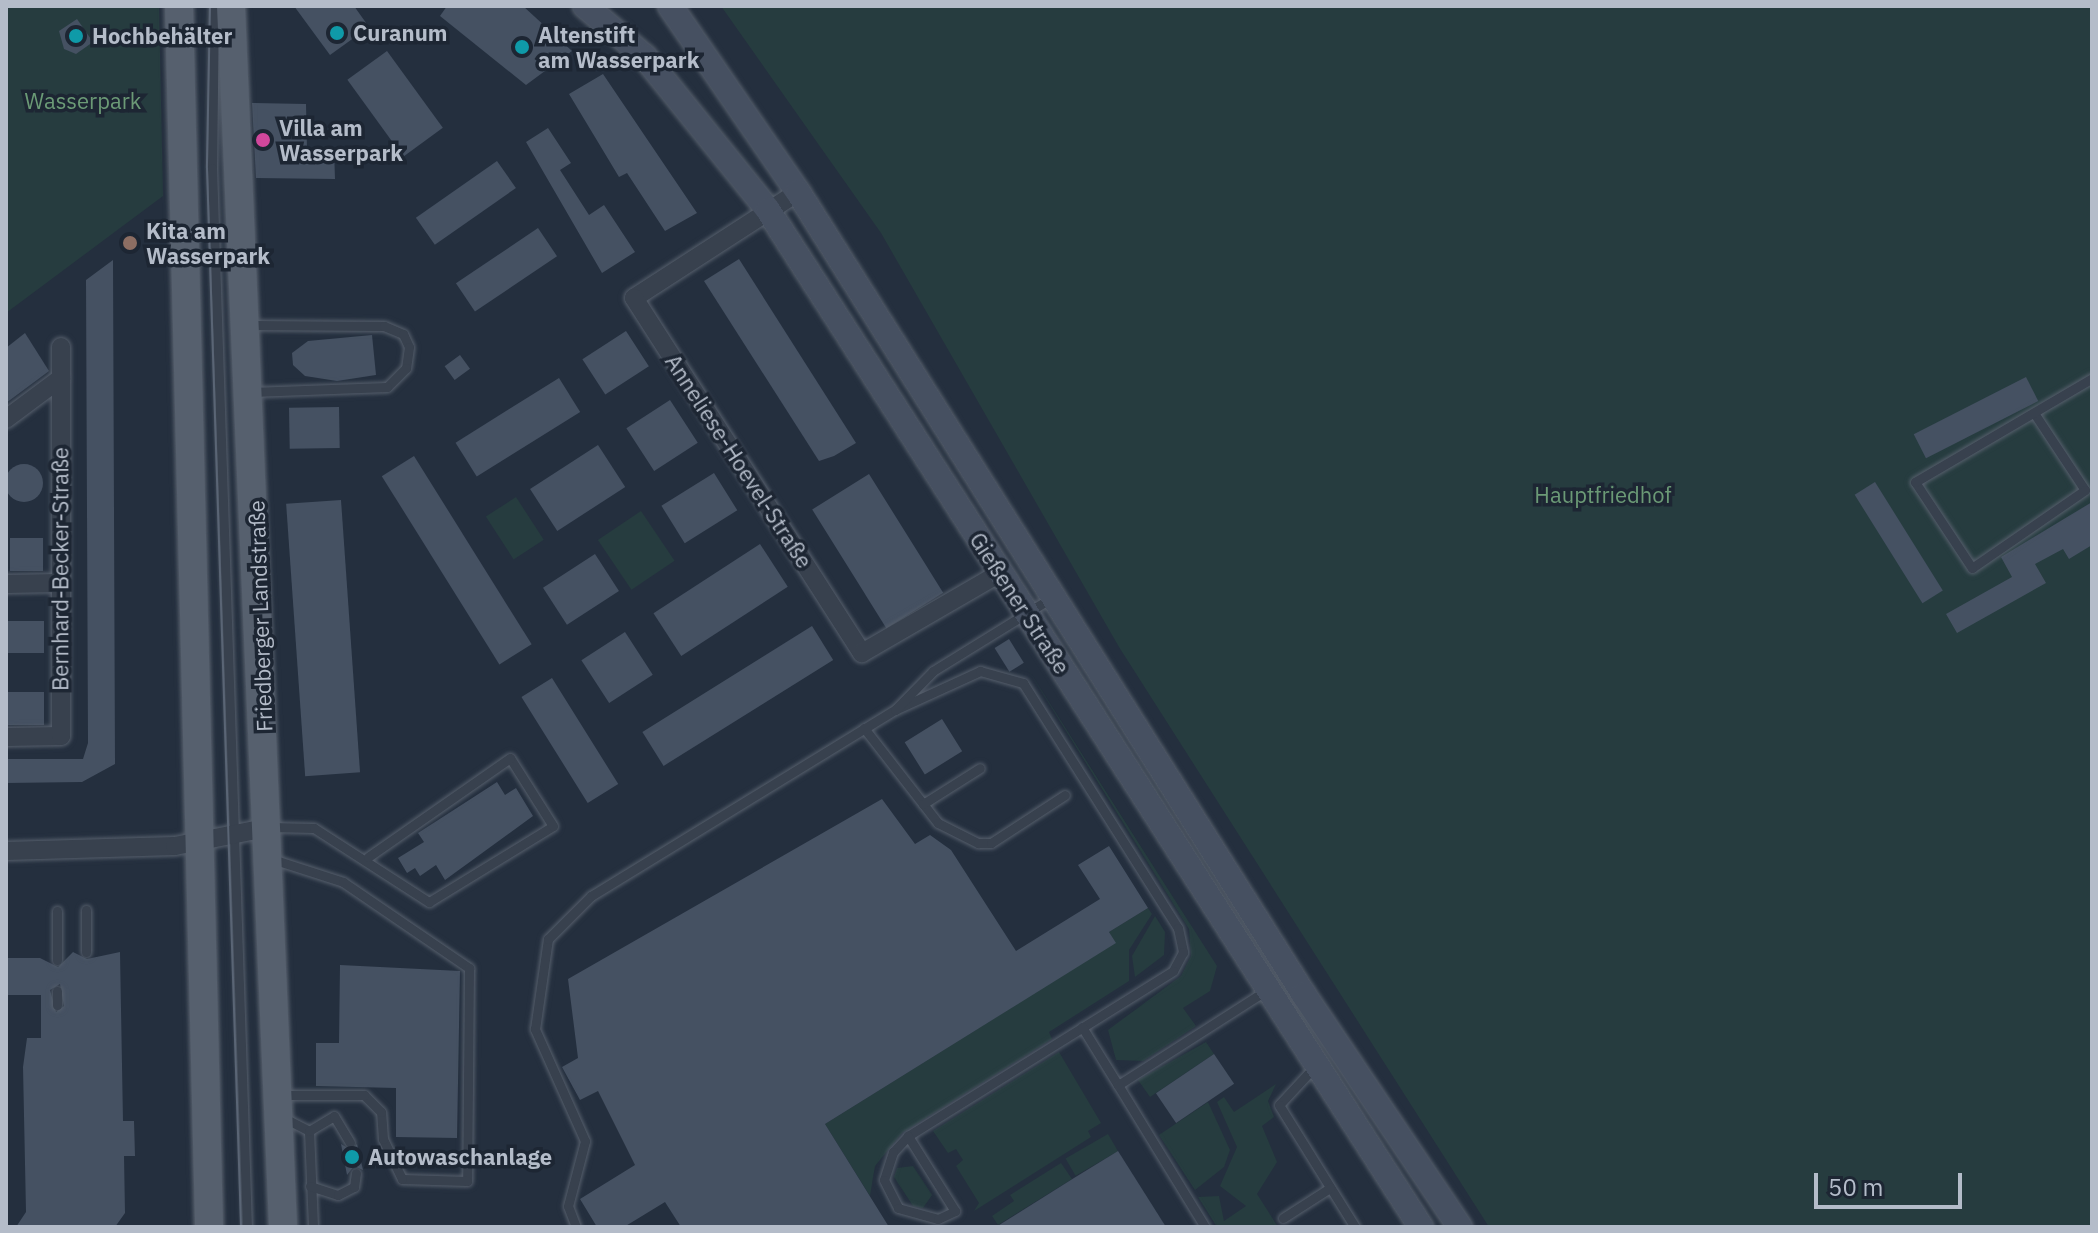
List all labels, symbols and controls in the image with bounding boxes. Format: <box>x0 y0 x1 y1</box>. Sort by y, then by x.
place label: Curanum <box>353 20 447 46</box>
place label: Altenstift am Wasserpark <box>538 21 699 72</box>
place label: Hochbehälter <box>92 23 232 49</box>
marker: Curanum <box>328 24 346 42</box>
marker: Hochbehälter <box>67 27 85 45</box>
marker: Altenstift am Wasserpark <box>513 38 531 56</box>
park label: Wasserpark <box>25 88 141 114</box>
place label: Villa am Wasserpark <box>279 114 403 166</box>
marker: Villa am Wasserpark <box>254 131 272 149</box>
place label: Kita am Wasserpark <box>146 217 270 268</box>
marker: Kita am Wasserpark <box>121 234 139 252</box>
street label: Anneliese-Hoevel-Straße <box>660 349 818 573</box>
street label: Bernhard-Becker-Straße <box>47 447 73 691</box>
park label: Hauptfriedhof <box>1534 482 1672 508</box>
street label: Friedberger Landstraße <box>243 500 277 732</box>
street label: Gießener Straße <box>964 527 1076 679</box>
place label: Autowaschanlage <box>368 1144 552 1170</box>
marker: Autowaschanlage <box>343 1148 361 1166</box>
scale bar <box>1818 1157 1966 1207</box>
text: 50 m <box>1828 1171 1883 1203</box>

